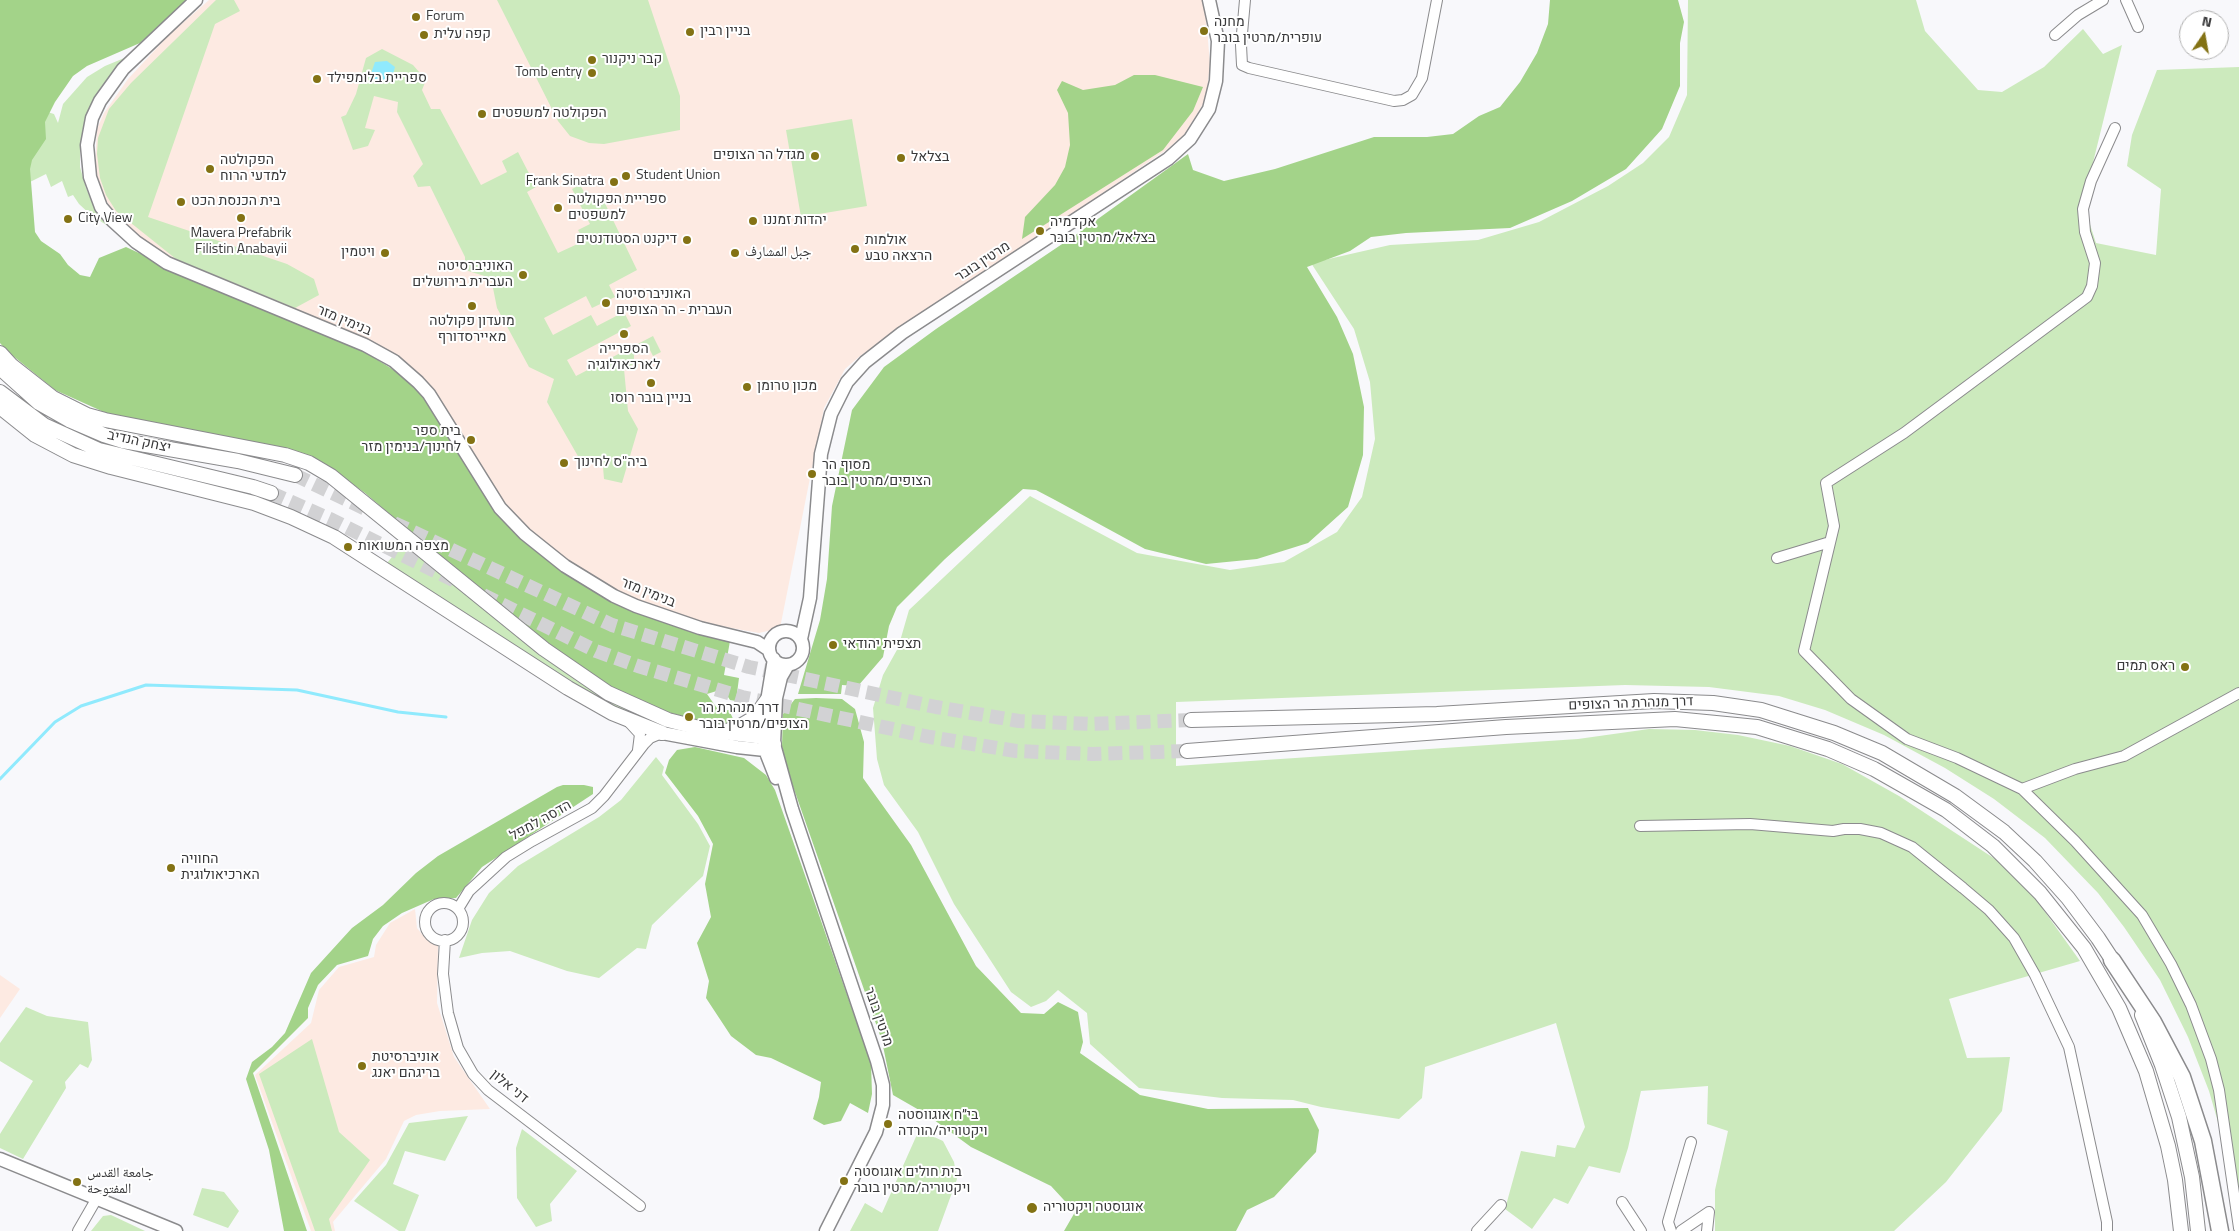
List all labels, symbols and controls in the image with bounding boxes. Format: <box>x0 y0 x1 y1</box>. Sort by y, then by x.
place label: Forum <box>426 9 464 25</box>
north arrow <box>2179 10 2229 60</box>
text: N <box>2200 10 2214 32</box>
marker: Forum <box>410 11 422 23</box>
place label: מחנה עופרית/מרטין בובר <box>1214 15 1322 48</box>
place label: בניין רבין <box>700 24 751 40</box>
marker: מחנה עופרית/מרטין בובר <box>1198 25 1210 37</box>
marker: בניין רבין <box>684 26 696 38</box>
place label: קפה עלית <box>434 27 491 43</box>
marker: קפה עלית <box>418 29 430 41</box>
place label: קבר ניקנור <box>602 52 662 68</box>
marker: קבר ניקנור <box>586 54 598 66</box>
place label: Tomb entry <box>515 65 582 81</box>
marker: Tomb entry <box>586 67 598 79</box>
place label: ספריית בלומפילד <box>327 71 427 87</box>
marker: ספריית בלומפילד <box>311 73 323 85</box>
place label: הפקולטה למשפטים <box>492 106 607 122</box>
marker: הפקולטה למשפטים <box>476 108 488 120</box>
place label: מגדל הר הצופים <box>713 148 805 164</box>
marker: מגדל הר הצופים <box>809 150 821 162</box>
place label: בצלאל <box>911 150 949 166</box>
marker: בצלאל <box>895 152 907 164</box>
place label: הפקולטה למדעי הרוח <box>220 153 286 186</box>
marker: הפקולטה למדעי הרוח <box>204 163 216 175</box>
place label: Student Union <box>636 168 720 184</box>
marker: Student Union <box>620 170 632 182</box>
place label: Frank Sinatra <box>526 174 604 190</box>
marker: Frank Sinatra <box>608 176 620 188</box>
place label: ספריית הפקולטה למשפטים <box>568 192 667 224</box>
place label: בית הכנסת הכט <box>191 194 280 210</box>
marker: בית הכנסת הכט <box>175 196 187 208</box>
marker: ספריית הפקולטה למשפטים <box>552 202 564 214</box>
place label: City View <box>78 211 132 227</box>
marker: Mavera Prefabrik Filistin Anabayii <box>235 212 247 224</box>
marker: City View <box>62 213 74 225</box>
place label: יהדות זמננו <box>763 213 827 229</box>
marker: יהדות זמננו <box>747 215 759 227</box>
place label: אקדמיה בצלאל/מרטין בובר <box>1050 215 1156 248</box>
marker: אקדמיה בצלאל/מרטין בובר <box>1034 225 1046 237</box>
place label: Mavera Prefabrik Filistin Anabayii <box>190 226 292 258</box>
place label: דיקנט הסטודנטים <box>576 232 677 248</box>
place label: אולמות הרצאה טבע <box>865 233 932 266</box>
marker: דיקנט הסטודנטים <box>681 234 693 246</box>
street label: מרטין בובר <box>953 238 1013 286</box>
marker: אולמות הרצאה טבע <box>849 243 861 255</box>
place label: ויטמין <box>341 245 375 261</box>
place label: جبل المشارف <box>745 245 812 261</box>
marker: ויטמין <box>379 247 391 259</box>
marker: جبل المشارف <box>729 247 741 259</box>
place label: האוניברסיטה העברית בירושלים <box>412 259 513 292</box>
marker: האוניברסיטה העברית בירושלים <box>517 269 529 281</box>
place label: האוניברסיטה העברית - הר הצופים <box>616 287 732 320</box>
marker: האוניברסיטה העברית - הר הצופים <box>600 297 612 309</box>
marker: מועדון פקולטה מאיירסדורף <box>466 300 478 312</box>
street label: בנימין מזר <box>314 302 374 340</box>
place label: מועדון פקולטה מאיירסדורף <box>429 314 515 347</box>
marker: הספרייה לארכאולוגיה <box>618 328 630 340</box>
place label: הספרייה לארכאולוגיה <box>588 342 660 374</box>
marker: בניין בובר רוסו <box>645 377 657 389</box>
place label: מכון טרומן <box>757 379 817 395</box>
marker: מכון טרומן <box>741 381 753 393</box>
place label: בניין בובר רוסו <box>611 391 691 407</box>
place label: בית ספר לחינוך/בנימין מזר <box>362 424 461 457</box>
street label: יצחק הנדיב <box>106 427 172 457</box>
marker: בית ספר לחינוך/בנימין מזר <box>465 434 477 446</box>
place label: ביה"ס לחינוך <box>574 455 647 471</box>
marker: ביה"ס לחינוך <box>558 457 570 469</box>
place label: מסוף הר הצופים/מרטין בובר <box>822 458 931 491</box>
marker: מסוף הר הצופים/מרטין בובר <box>806 468 818 480</box>
place label: מצפה המשואות <box>358 539 449 555</box>
marker: מצפה המשואות <box>342 541 354 553</box>
street label: בנימין מזר <box>618 574 678 612</box>
place label: תצפית יהודאי <box>843 637 921 653</box>
marker: תצפית יהודאי <box>827 639 839 651</box>
place label: ראס תמים <box>2116 659 2175 675</box>
marker: ראס תמים <box>2179 661 2191 673</box>
street label: דרך מנהרת הר הצופים <box>1568 693 1694 715</box>
place label: דרך מנהרת הר הצופים/מרטין בובר <box>699 701 808 734</box>
marker: דרך מנהרת הר הצופים/מרטין בובר <box>683 711 695 723</box>
street label: הדסה למפל <box>507 797 575 845</box>
place label: החוויה הארכיאולוגית <box>181 852 260 884</box>
marker: החוויה הארכיאולוגית <box>165 862 177 874</box>
street label: מרטין בובר <box>860 985 896 1049</box>
place label: אוניברסיטת בריגהם יאנג <box>372 1050 440 1082</box>
marker: אוניברסיטת בריגהם יאנג <box>356 1060 368 1072</box>
street label: דני אלון <box>487 1067 531 1107</box>
place label: בי״ח אוגווסטה ויקטוריה/הורדה <box>898 1108 988 1140</box>
marker: בי״ח אוגווסטה ויקטוריה/הורדה <box>882 1118 894 1130</box>
place label: בית חולים אוגוסטה ויקטוריה/מרטין בובר <box>854 1165 970 1198</box>
place label: جامعة القدس المفتوحة <box>87 1166 154 1198</box>
marker: בית חולים אוגוסטה ויקטוריה/מרטין בובר <box>838 1175 850 1187</box>
marker: جامعة القدس المفتوحة <box>71 1176 83 1188</box>
place label: אוגוסטה ויקטוריה <box>1043 1200 1144 1216</box>
marker: אוגוסטה ויקטוריה <box>1025 1201 1039 1215</box>

